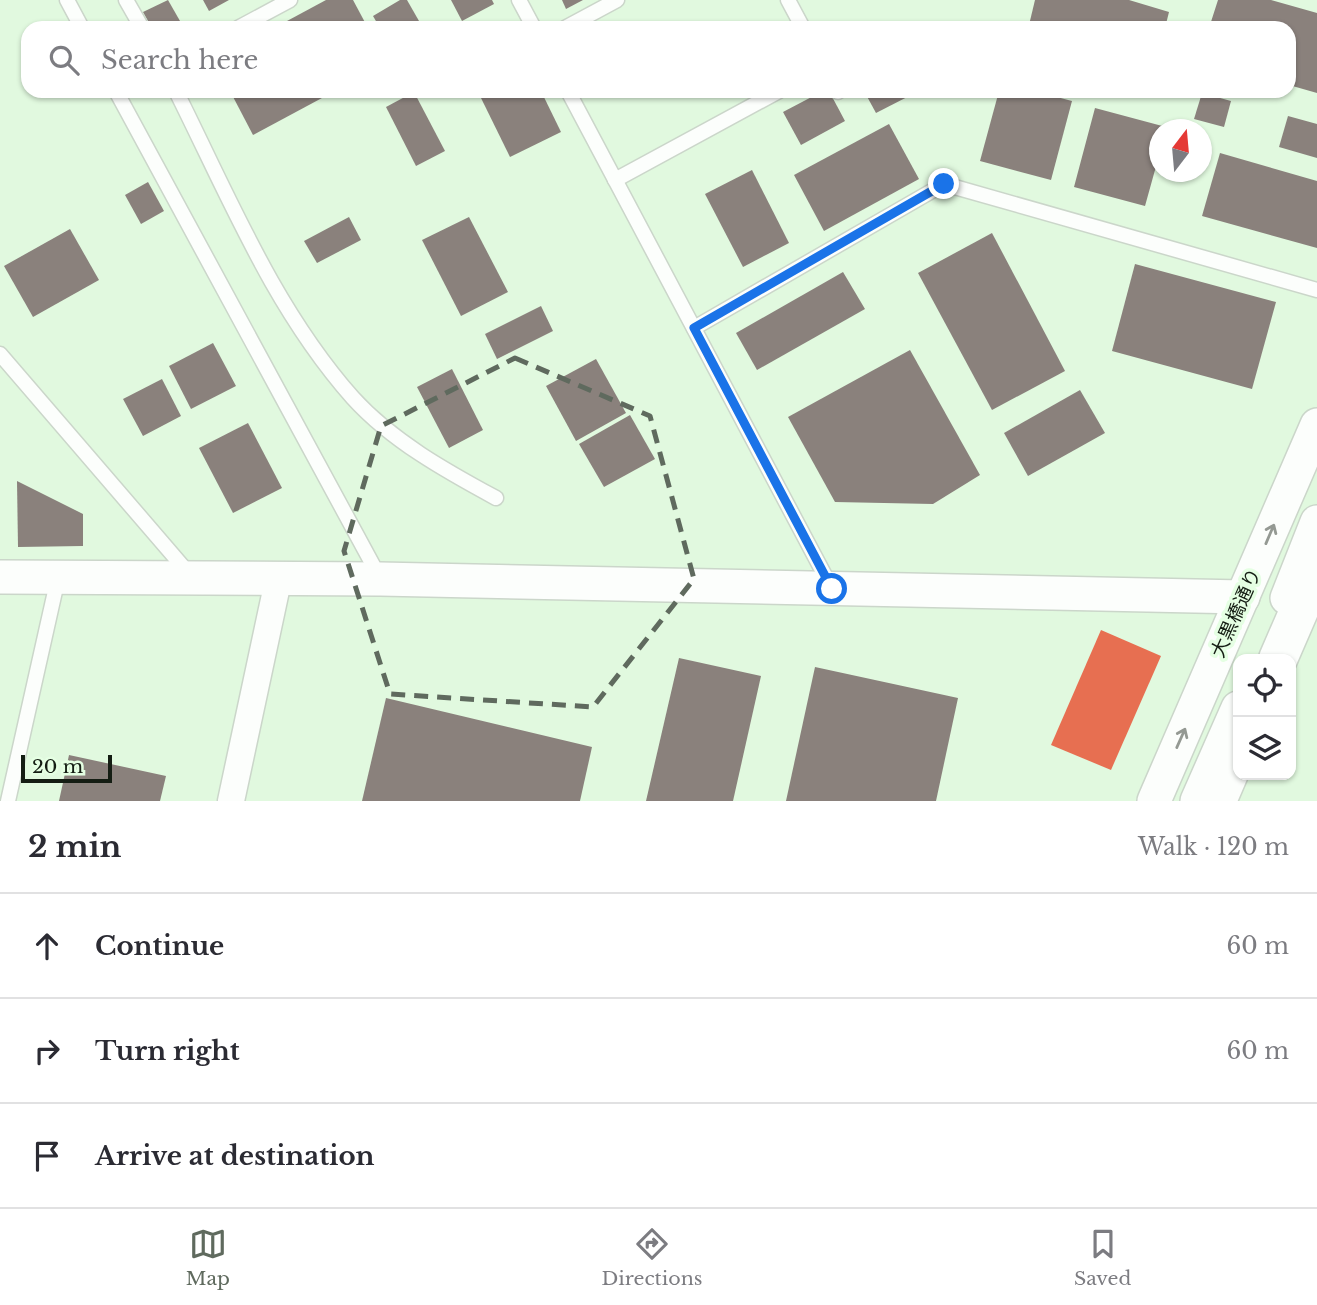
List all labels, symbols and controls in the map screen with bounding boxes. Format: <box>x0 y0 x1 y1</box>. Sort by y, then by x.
search box <box>21 21 1296 98</box>
icon: search <box>45 41 83 79</box>
text: Search here <box>101 44 258 76</box>
north arrow <box>1149 119 1212 182</box>
route end <box>928 168 959 199</box>
one-way arrow <box>1264 524 1277 546</box>
street label: 大黒橋通り <box>1206 565 1266 661</box>
route start <box>816 573 847 604</box>
map controls <box>1233 654 1296 780</box>
button: locate <box>1233 654 1296 717</box>
button: layers <box>1233 717 1296 780</box>
one-way arrow <box>1175 728 1188 750</box>
scale bar <box>21 752 112 784</box>
text: 20 m <box>32 755 83 778</box>
text: 2 min <box>28 828 121 865</box>
text: Walk · 120 m <box>1138 833 1289 861</box>
icon: ahead <box>28 927 66 965</box>
text: Continue <box>95 930 224 962</box>
text: 60 m <box>1227 932 1289 960</box>
icon: right <box>28 1032 66 1070</box>
text: Turn right <box>95 1035 240 1067</box>
text: 60 m <box>1227 1037 1289 1065</box>
icon: arrive <box>28 1137 66 1175</box>
text: Arrive at destination <box>95 1140 375 1172</box>
tab: Map <box>186 1225 230 1290</box>
tab: Directions <box>601 1225 702 1290</box>
tab: Saved <box>1074 1225 1131 1290</box>

